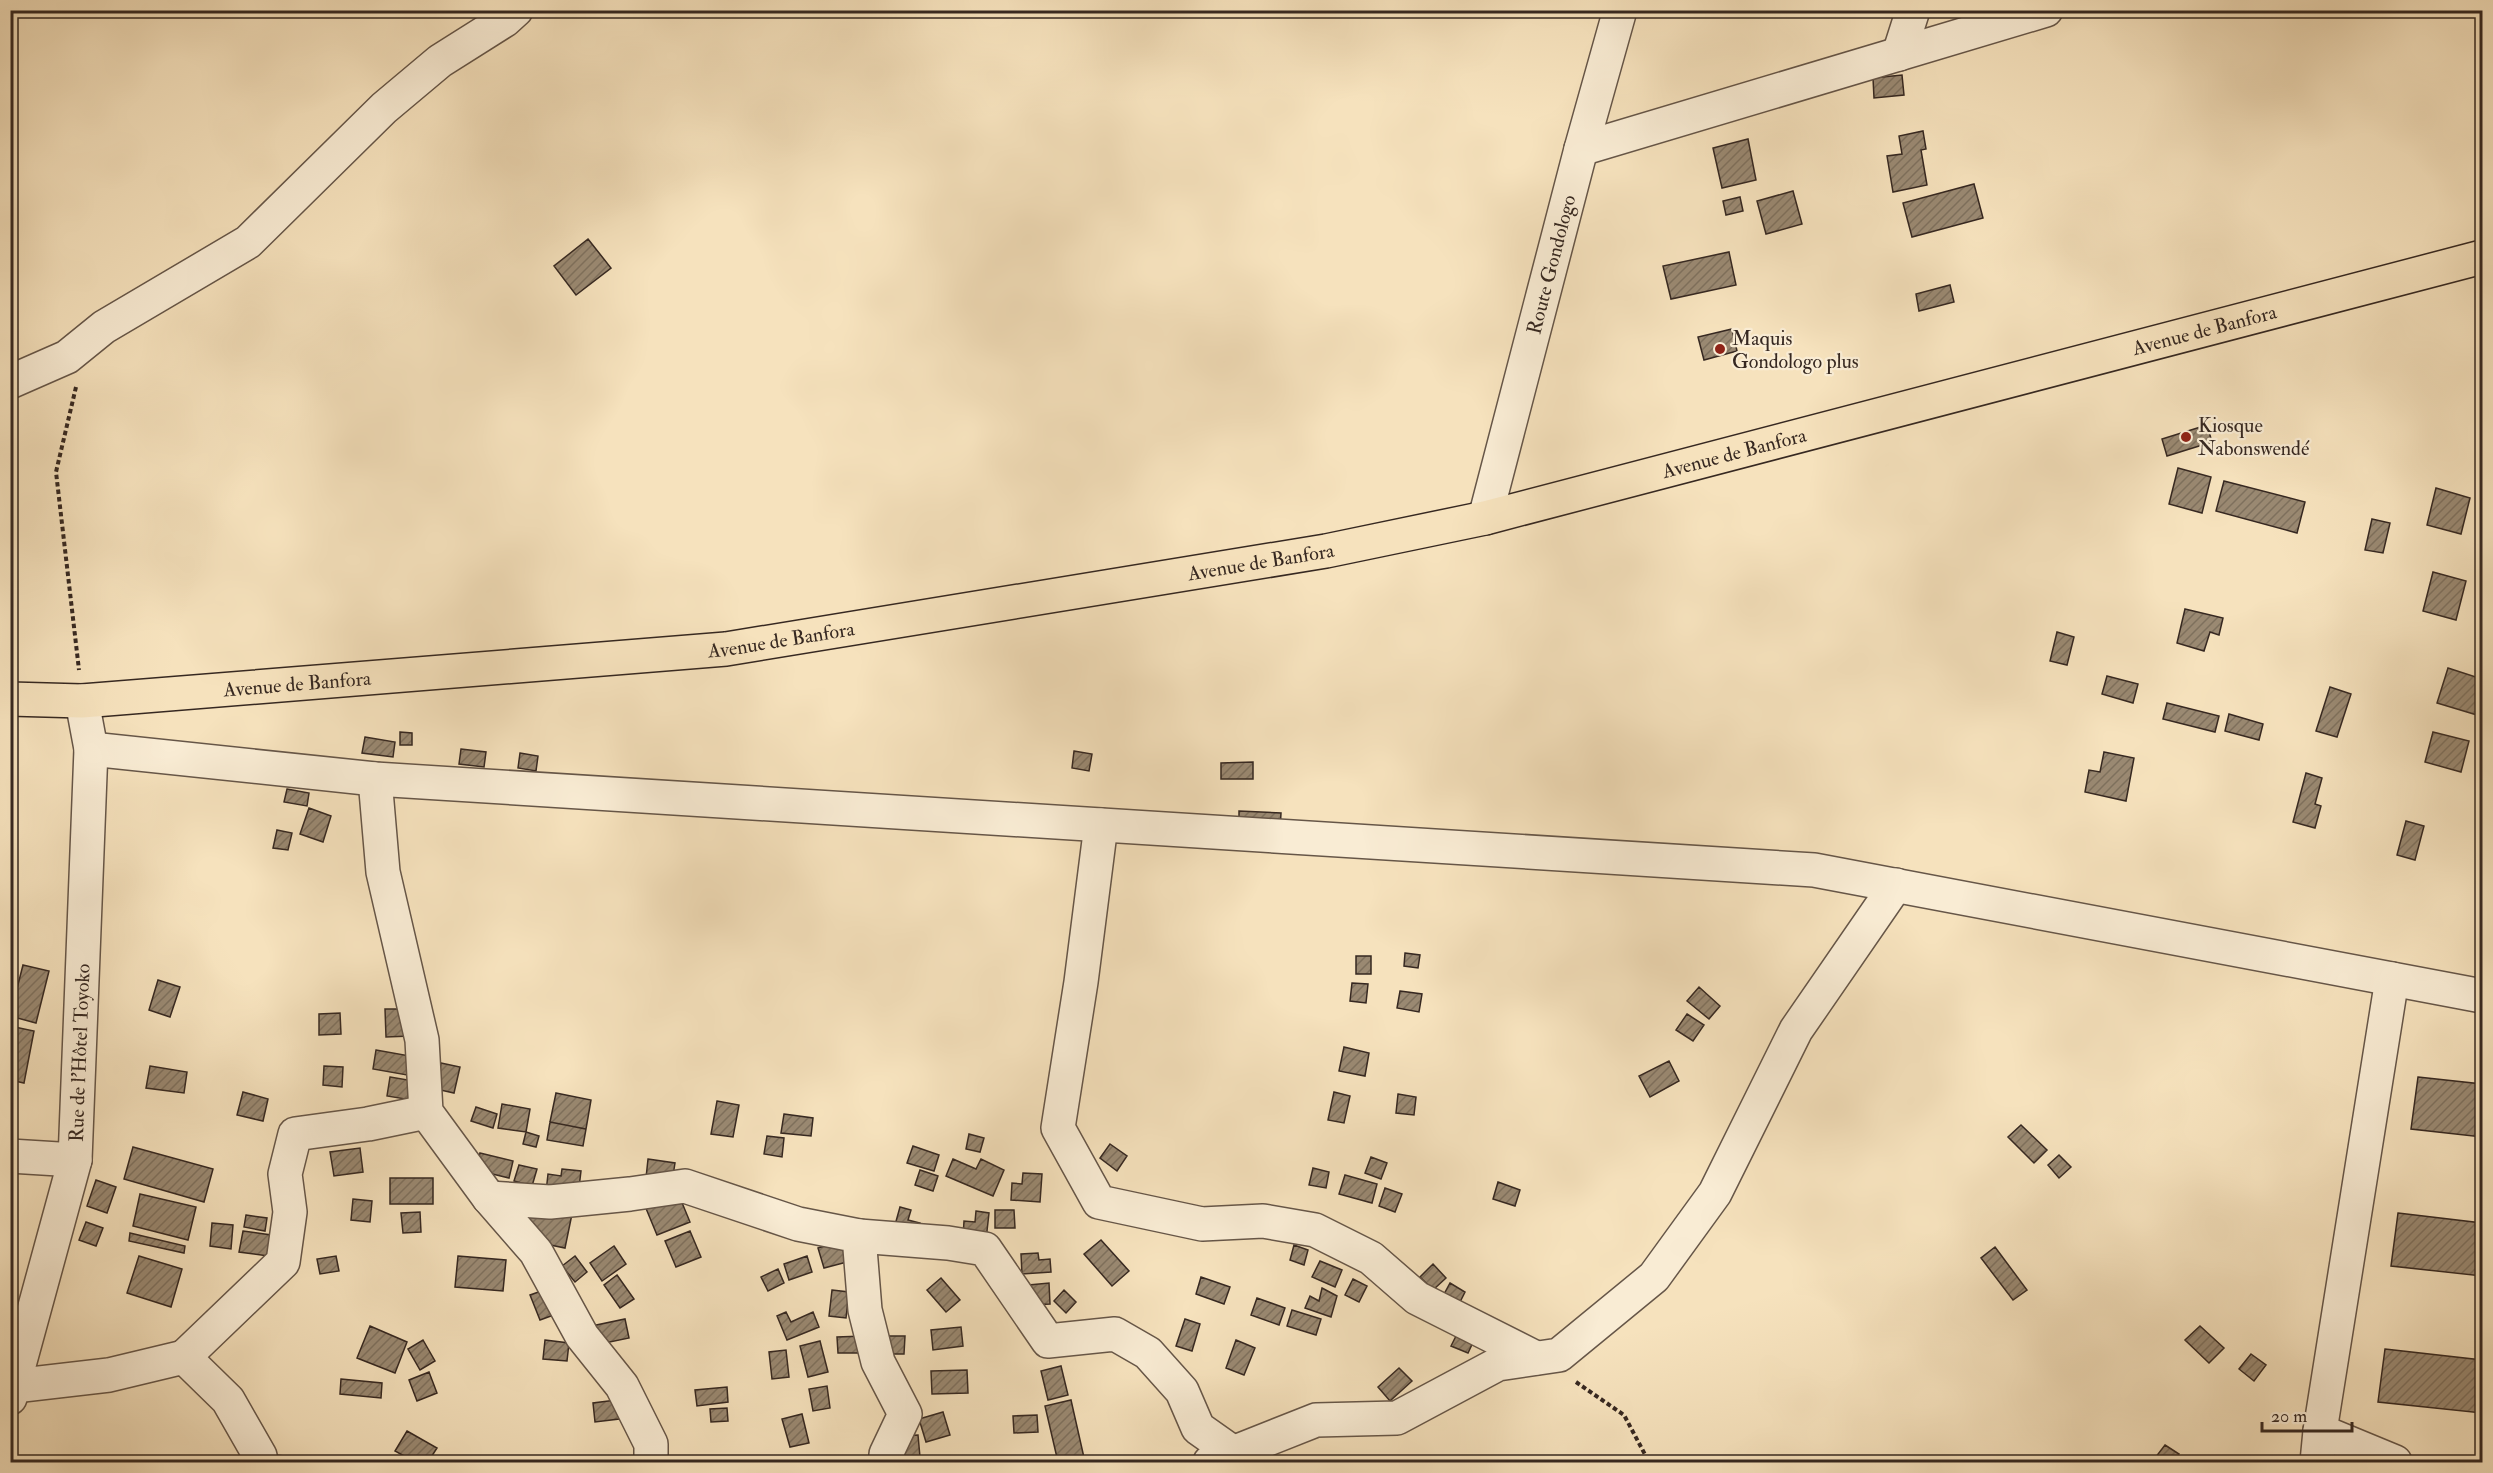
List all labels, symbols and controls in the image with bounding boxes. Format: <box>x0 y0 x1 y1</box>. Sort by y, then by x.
street label: Route Gondologo <box>1521 192 1581 337</box>
street label: Avenue de Banfora <box>2129 299 2280 361</box>
place label: Maquis Gondologo plus <box>1732 326 1859 375</box>
marker: Maquis Gondologo plus <box>1713 342 1727 356</box>
place label: Kiosque Nabonswendé <box>2198 413 2310 461</box>
street label: Avenue de Banfora <box>1658 422 1810 484</box>
marker: Kiosque Nabonswendé <box>2179 430 2193 444</box>
street label: Avenue de Banfora <box>1185 537 1337 586</box>
street label: Avenue de Banfora <box>706 616 857 663</box>
street label: Avenue de Banfora <box>222 665 373 702</box>
street label: Rue de l'Hôtel Toyoko <box>63 963 95 1142</box>
scale bar <box>2262 1395 2352 1433</box>
text: 20 m <box>2271 1405 2307 1428</box>

